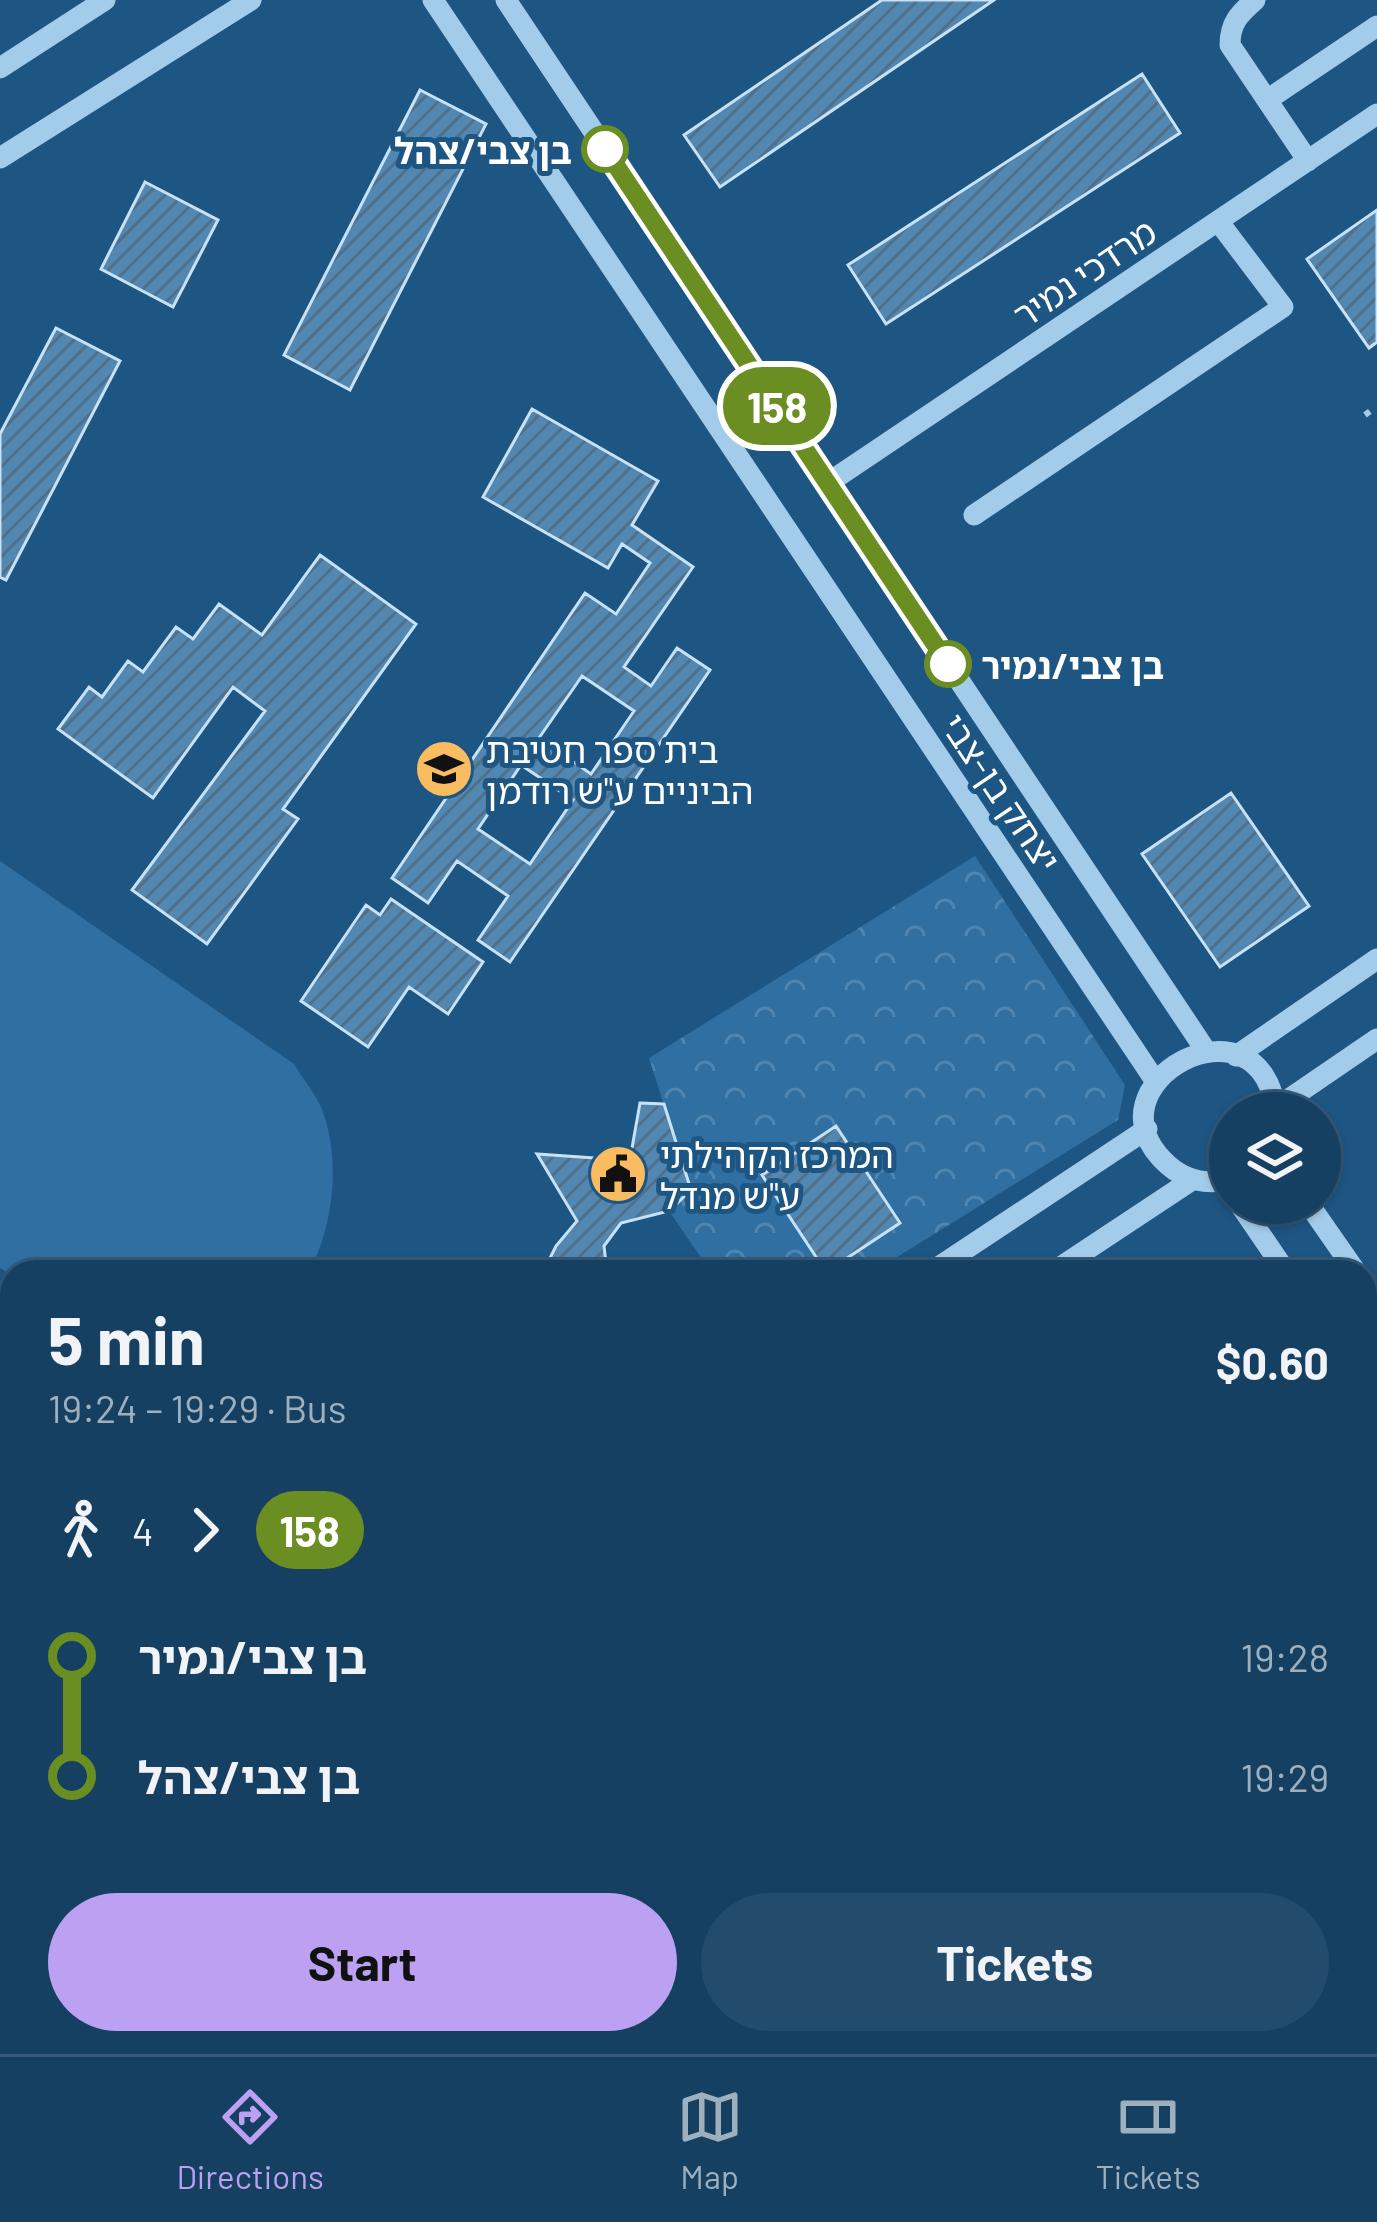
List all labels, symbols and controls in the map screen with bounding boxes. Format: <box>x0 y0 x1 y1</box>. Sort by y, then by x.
marker: בן צבי/צהל <box>583 127 627 171</box>
place label: בן צבי/צהל <box>394 128 572 171</box>
street label: מרדכי נמיר <box>1004 209 1164 335</box>
line badge: 158 <box>708 367 846 445</box>
text: 158 <box>747 381 807 431</box>
marker: בן צבי/נמיר <box>926 642 970 686</box>
place label: בן צבי/נמיר <box>981 643 1164 686</box>
street label: יצחק בן-צבי <box>934 705 1070 879</box>
place label: בית ספר חטיבת הביניים ע"ש רודמן <box>486 727 754 811</box>
school or university icon: בית ספר חטיבת הביניים ע"ש רודמן <box>413 738 475 800</box>
map controls <box>1209 1092 1341 1224</box>
button: layers <box>1209 1092 1341 1224</box>
place label: המרכז הקהילתי ע"ש מנדל <box>660 1132 894 1216</box>
public building icon: המרכז הקהילתי ע"ש מנדל <box>587 1143 649 1205</box>
text: 5 min <box>48 1299 205 1378</box>
text: $0.60 <box>1216 1335 1329 1389</box>
text: 19:24 – 19:29 · Bus <box>48 1384 347 1431</box>
icon: walk <box>48 1497 114 1563</box>
icon: forward <box>172 1497 238 1563</box>
text: 158 <box>280 1505 340 1555</box>
text: 4 <box>132 1507 154 1554</box>
text: בן צבי/נמיר <box>138 1629 367 1683</box>
text: 19:28 <box>1241 1633 1329 1680</box>
text: בן צבי/צהל <box>138 1749 360 1803</box>
text: 19:29 <box>1241 1753 1329 1800</box>
button: Start <box>48 1893 677 2031</box>
button: Tickets <box>701 1893 1329 2031</box>
tab: Directions <box>176 2084 324 2196</box>
tab: Map <box>677 2084 743 2196</box>
tab: Tickets <box>1096 2084 1201 2196</box>

